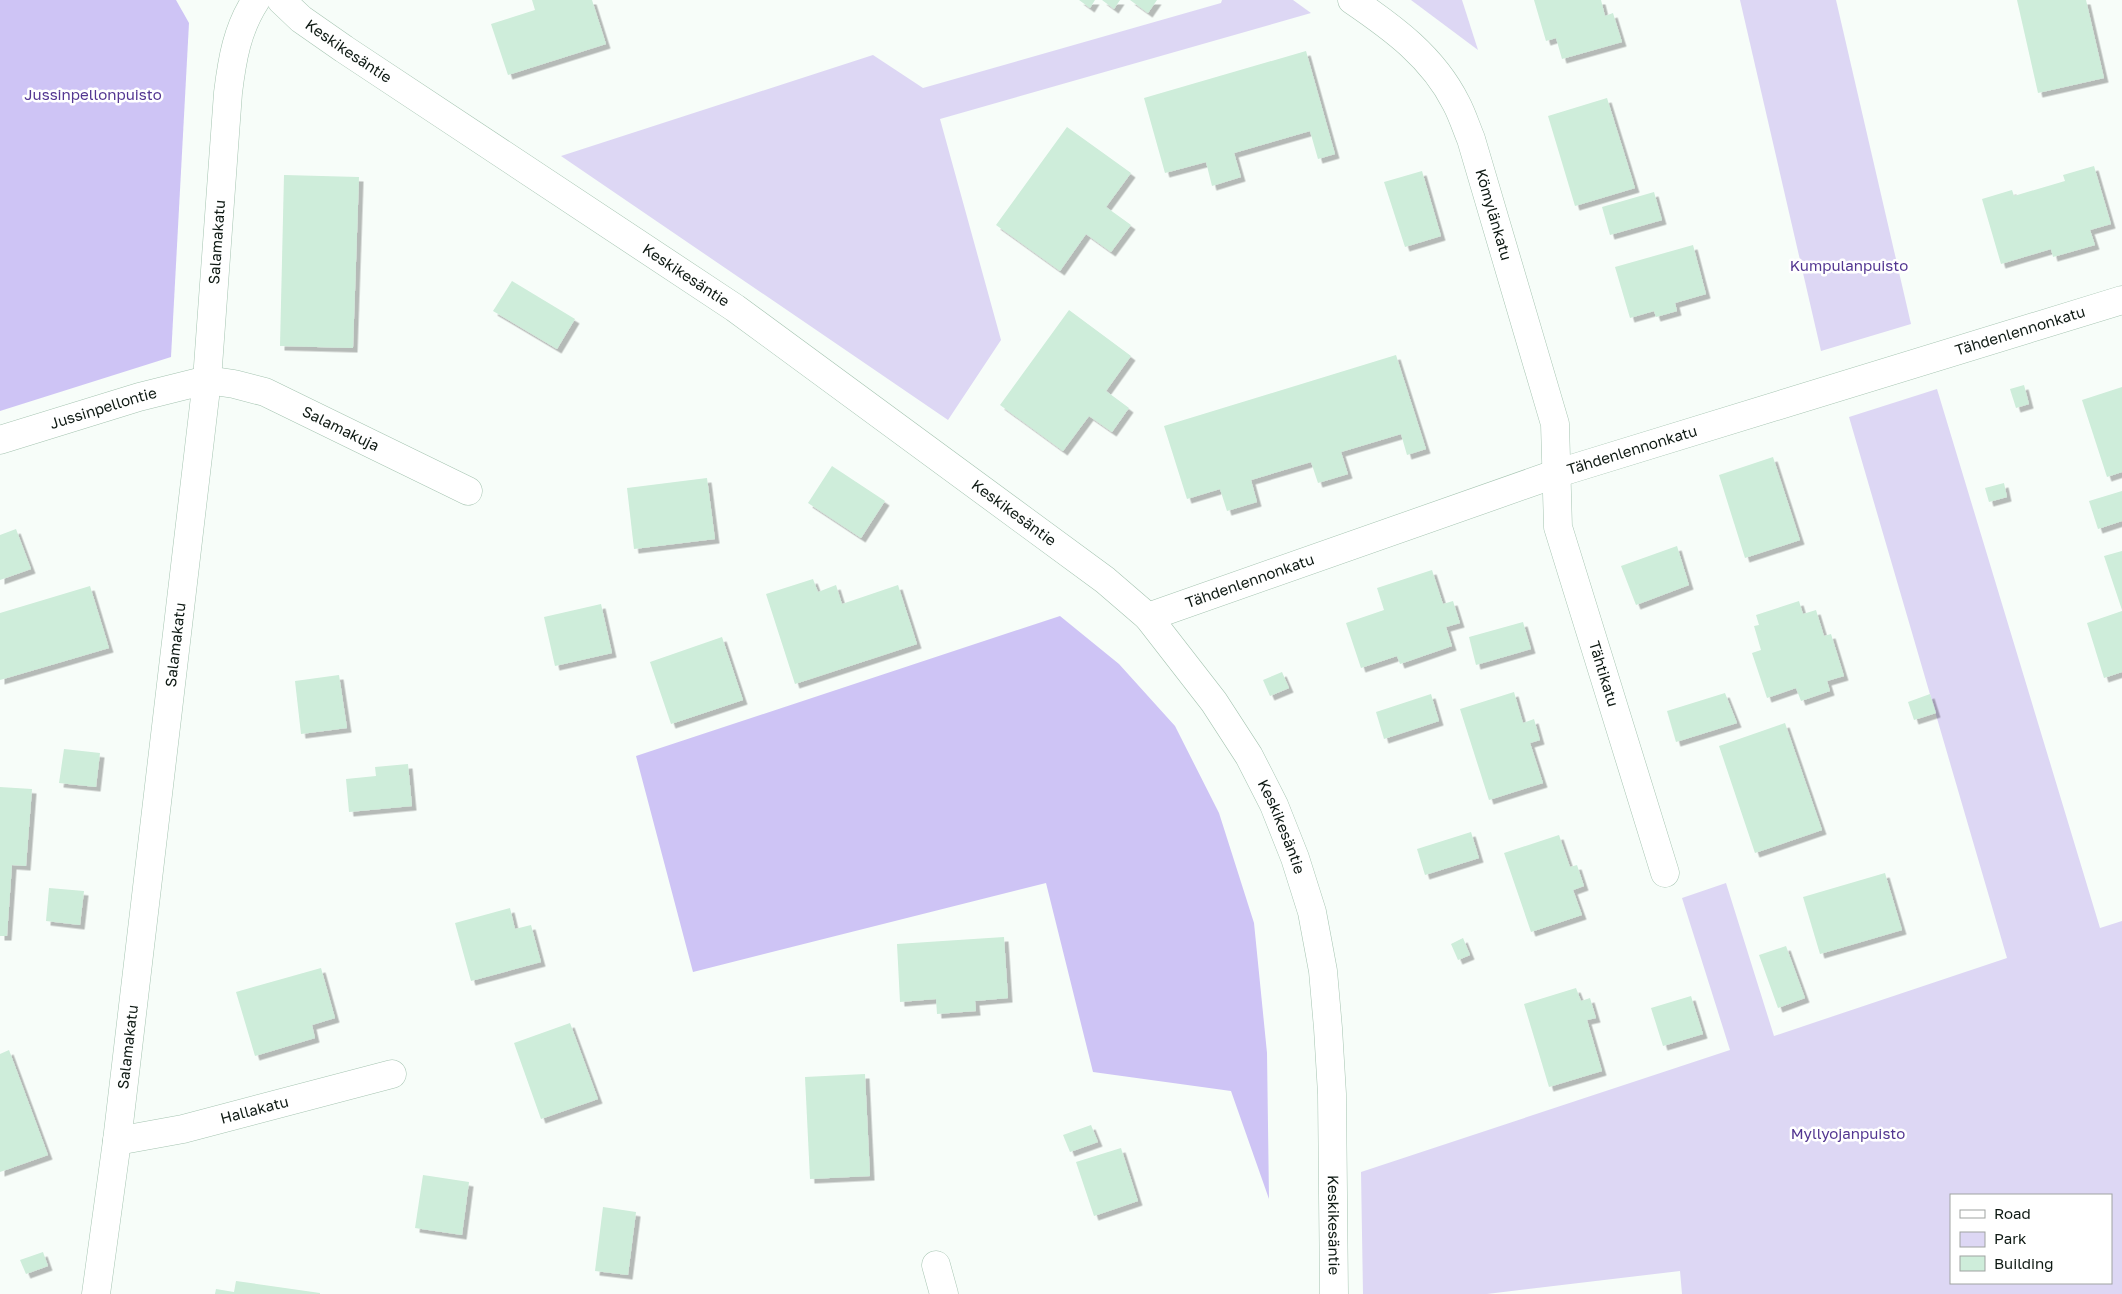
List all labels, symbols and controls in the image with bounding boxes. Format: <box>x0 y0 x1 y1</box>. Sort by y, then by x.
street label: Keskikesäntie <box>302 15 396 86</box>
park label: Jussinpellonpuisto <box>24 85 162 103</box>
street label: Kömylänkatu <box>1472 166 1516 262</box>
street label: Salamakatu <box>204 199 228 285</box>
street label: Keskikesäntie <box>640 239 733 310</box>
park label: Kumpulanpuisto <box>1790 256 1908 274</box>
street label: Tähdenlennonkatu <box>1953 302 2087 359</box>
street label: Jussinpellontie <box>47 383 159 432</box>
street label: Salamakuja <box>300 402 382 454</box>
street label: Tähdenlennonkatu <box>1565 421 1699 478</box>
street label: Keskikesäntie <box>969 475 1060 549</box>
street label: Tähdenlennonkatu <box>1183 549 1316 611</box>
street label: Salamakatu <box>161 602 189 688</box>
street label: Tähtikatu <box>1586 639 1623 709</box>
street label: Keskikesäntie <box>1255 776 1310 876</box>
street label: Salamakatu <box>113 1004 141 1090</box>
street label: Hallakatu <box>218 1092 290 1127</box>
park label: Myllyojanpuisto <box>1791 1124 1905 1142</box>
street label: Keskikesäntie <box>1325 1175 1344 1276</box>
legend <box>1950 1194 2112 1284</box>
text: Road <box>1994 1204 2031 1222</box>
text: Park <box>1994 1229 2027 1247</box>
text: Building <box>1994 1254 2054 1272</box>

